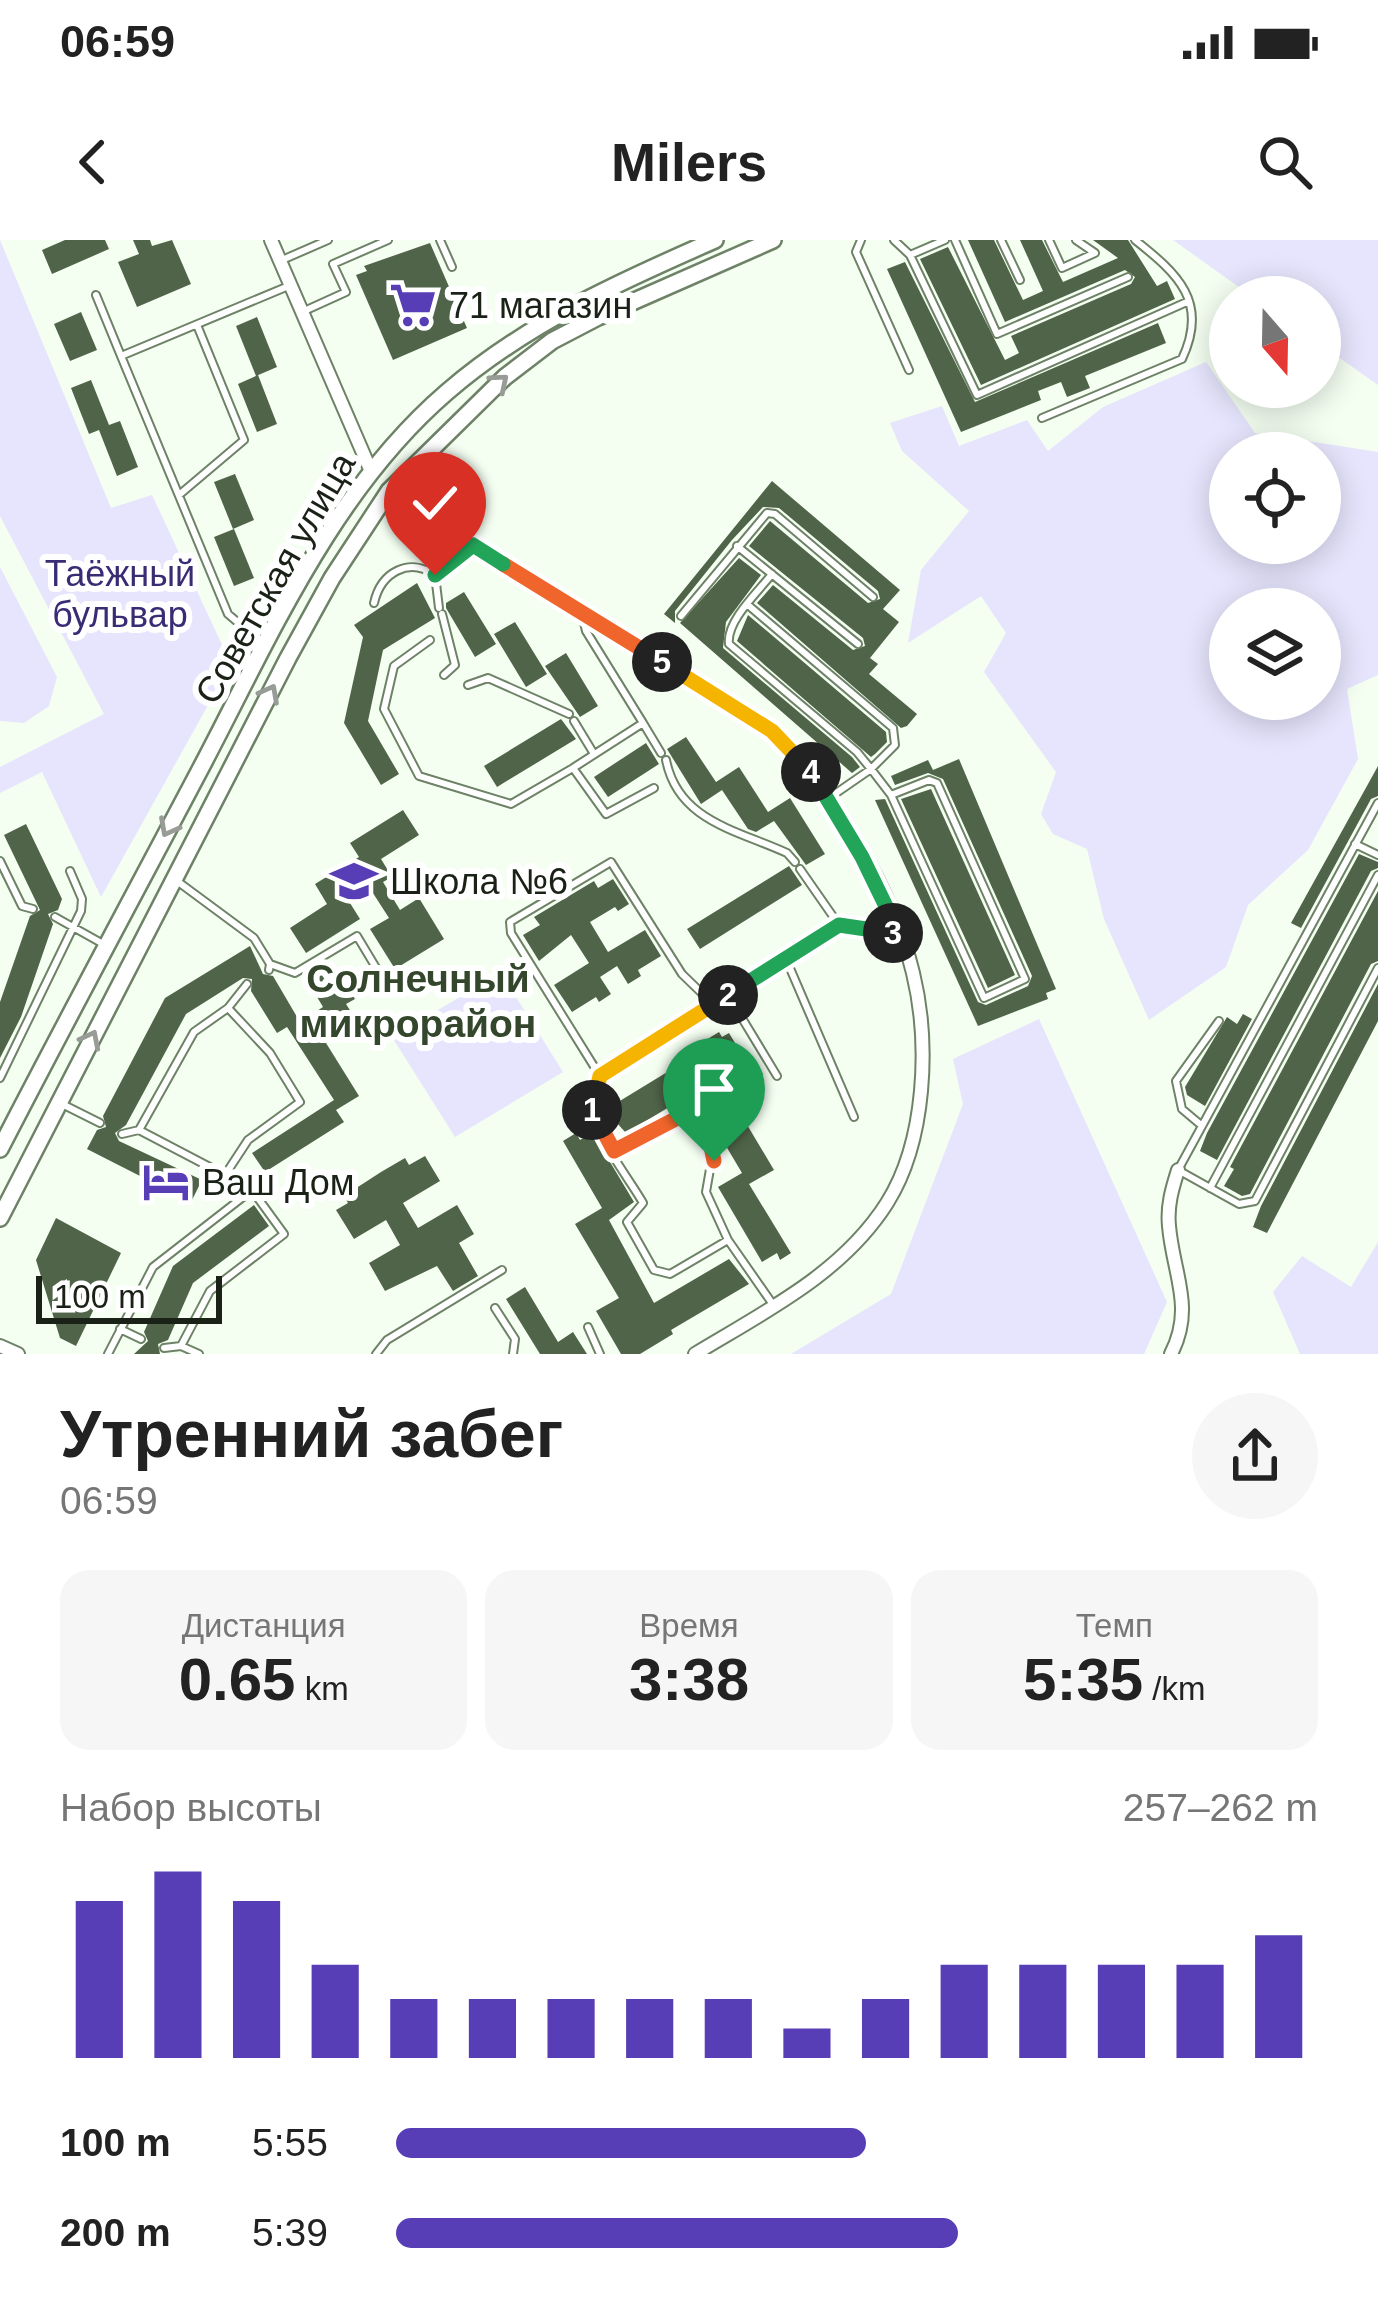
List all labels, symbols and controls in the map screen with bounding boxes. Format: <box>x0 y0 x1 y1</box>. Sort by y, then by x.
text: 06:59 <box>60 16 175 67</box>
icon: back <box>60 129 126 195</box>
icon: search <box>1252 129 1318 195</box>
text: Milers <box>611 132 767 192</box>
north arrow <box>1209 276 1341 408</box>
map controls <box>1209 276 1341 720</box>
supermarket icon: 71 магазин <box>388 280 438 330</box>
place label: 71 магазин <box>449 285 632 326</box>
one-way arrow <box>486 375 508 397</box>
button: locate <box>1209 432 1341 564</box>
street label: Советская улица <box>187 445 364 711</box>
pin <box>384 452 486 575</box>
icon: check <box>402 470 468 536</box>
park label: Таёжный бульвар <box>45 553 195 635</box>
button: layers <box>1209 588 1341 720</box>
pin: 5 <box>632 632 692 692</box>
text: 5 <box>653 643 671 680</box>
one-way arrow <box>256 684 279 705</box>
pin: 4 <box>781 742 841 802</box>
text: 4 <box>802 753 820 790</box>
one-way arrow <box>159 816 182 837</box>
school or university icon: Школа №6 <box>329 856 379 906</box>
place label: Школа №6 <box>390 861 568 902</box>
pin: 3 <box>863 903 923 963</box>
text: 3 <box>884 914 902 951</box>
district label: Солнечный микрорайон <box>300 957 536 1045</box>
pin: 2 <box>698 965 758 1025</box>
text: 2 <box>719 976 737 1013</box>
one-way arrow <box>77 1030 100 1052</box>
pin <box>663 1038 765 1161</box>
icon: arrive <box>681 1056 747 1122</box>
pin: 1 <box>562 1080 622 1140</box>
text: 1 <box>583 1091 601 1128</box>
hotel icon: Ваш Дом <box>141 1157 191 1207</box>
place label: Ваш Дом <box>202 1162 354 1203</box>
scale bar <box>36 1270 222 1323</box>
text: 100 m <box>54 1278 146 1315</box>
button: share <box>1192 1393 1318 1519</box>
text: Утренний забег <box>60 1397 563 1471</box>
text: 06:59 <box>60 1479 158 1522</box>
text: Дистанция <box>182 1607 346 1644</box>
text: Время <box>639 1607 739 1644</box>
text: Темп <box>1076 1607 1153 1644</box>
text: 0.65 <box>179 1646 295 1713</box>
text: 3:38 <box>629 1646 749 1713</box>
text: 5:35 <box>1023 1646 1143 1713</box>
text: km <box>295 1670 349 1707</box>
text: /km <box>1143 1670 1206 1707</box>
text: Набор высоты <box>60 1786 322 1829</box>
text: 257–262 m <box>1123 1786 1318 1829</box>
text: 100 m <box>60 2121 171 2164</box>
text: 5:55 <box>252 2121 328 2164</box>
text: 200 m <box>60 2211 171 2254</box>
text: 5:39 <box>252 2211 328 2254</box>

